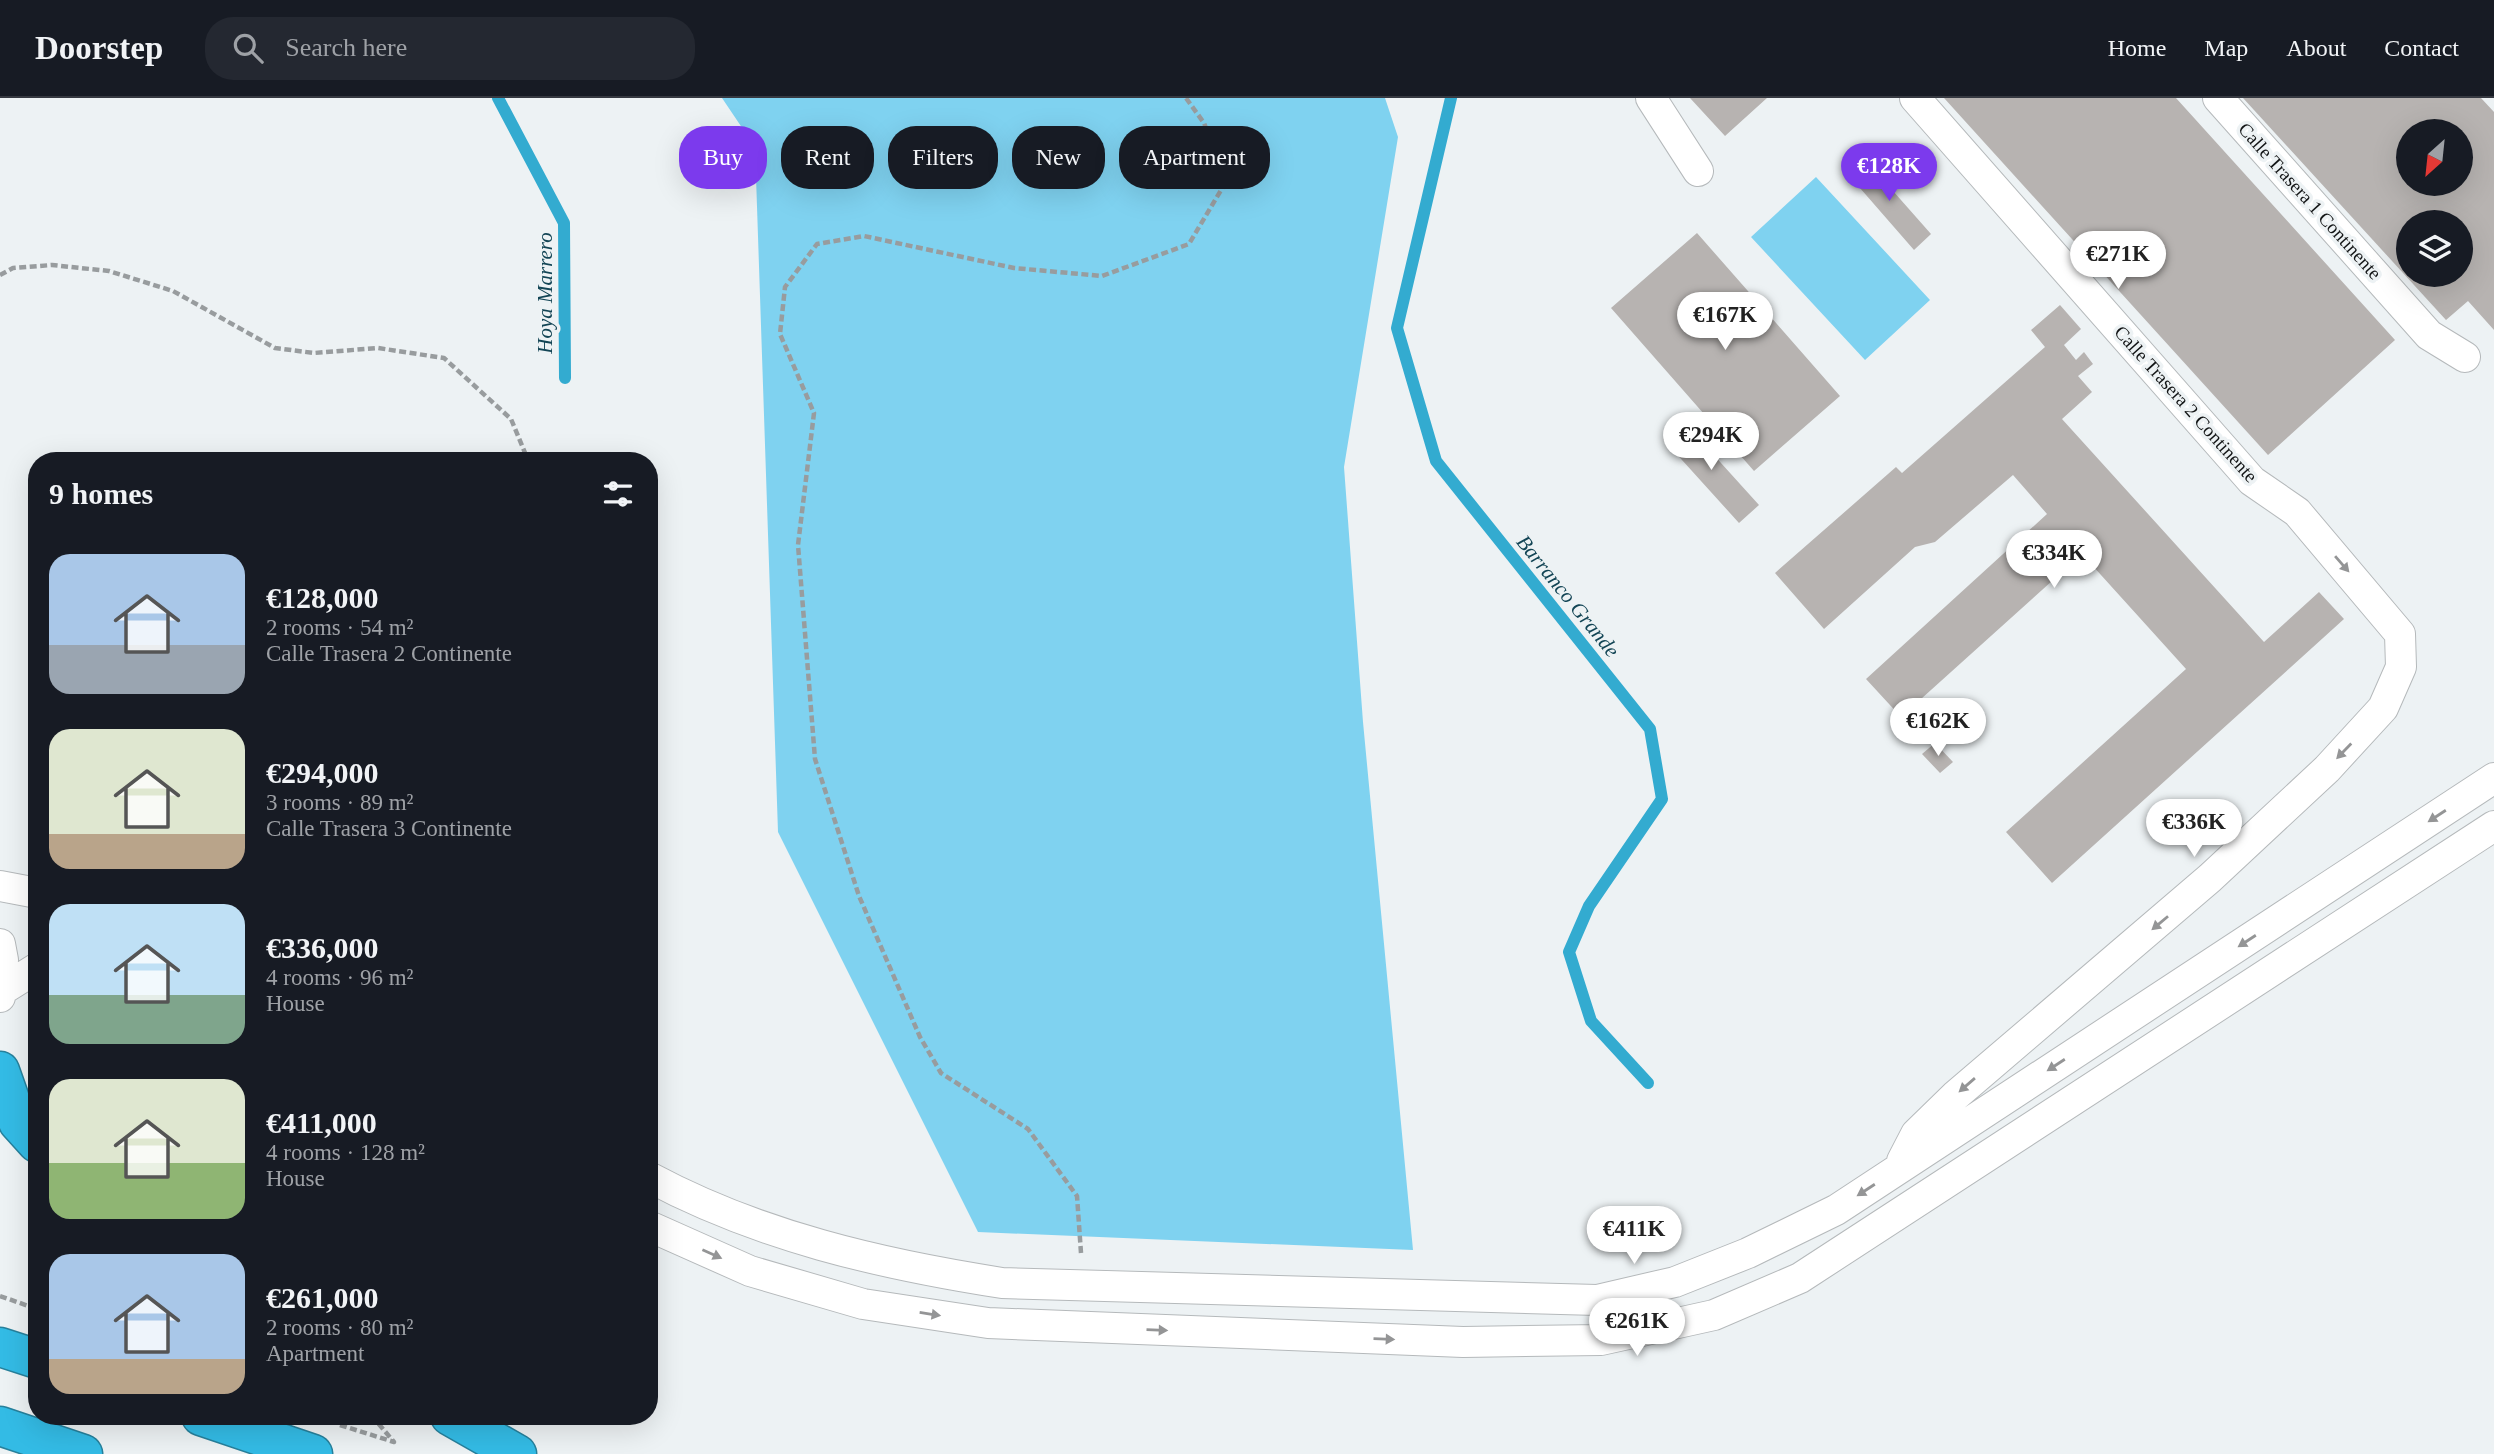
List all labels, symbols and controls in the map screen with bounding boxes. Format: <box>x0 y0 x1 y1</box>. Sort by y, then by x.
search box <box>205 17 695 80</box>
icon: search <box>229 29 267 67</box>
text: Doorstep <box>35 30 163 66</box>
text: Search here <box>285 33 407 62</box>
text: Home <box>2108 35 2166 61</box>
text: Map <box>2204 35 2248 61</box>
text: About <box>2286 35 2346 61</box>
text: Contact <box>2384 35 2459 61</box>
street label: Calle Trasera 1 Continente <box>2234 118 2386 284</box>
north arrow <box>2396 119 2473 196</box>
map controls <box>2396 119 2473 287</box>
chip: Buy <box>679 126 767 189</box>
chip: Rent <box>781 126 874 189</box>
chip: Filters <box>888 126 998 189</box>
chip: New <box>1012 126 1105 189</box>
chip: Apartment <box>1119 126 1270 189</box>
pin: €128K <box>1840 144 1938 203</box>
text: €128K <box>1857 153 1921 178</box>
button: layers <box>2396 210 2473 287</box>
water label: Hoya Marrero <box>533 232 557 355</box>
pin: €271K <box>2069 232 2167 291</box>
text: €271K <box>2086 241 2150 266</box>
pin: €167K <box>1676 292 1774 352</box>
text: €167K <box>1693 302 1757 327</box>
street label: Calle Trasera 2 Continente <box>2110 321 2262 487</box>
pin: €294K <box>1662 412 1760 472</box>
text: €294K <box>1679 422 1743 447</box>
icon: filters <box>599 475 637 513</box>
text: 9 homes <box>49 477 153 510</box>
water label: Barranco Grande <box>1512 530 1624 662</box>
pin: €334K <box>2005 531 2103 590</box>
text: €334K <box>2022 540 2086 565</box>
one-way arrow <box>2334 555 2349 572</box>
text: €128,000 <box>266 581 379 614</box>
icon: home <box>105 582 189 666</box>
text: 2 rooms · 54 m² <box>266 615 413 640</box>
text: Calle Trasera 2 Continente <box>266 641 512 666</box>
pin: €162K <box>1889 698 1987 758</box>
text: €162K <box>1906 708 1970 733</box>
one-way arrow <box>2336 743 2353 760</box>
text: €294,000 <box>266 756 379 789</box>
icon: home <box>105 757 189 841</box>
text: 3 rooms · 89 m² <box>266 790 413 815</box>
pin: €336K <box>2145 800 2243 859</box>
text: €336K <box>2162 809 2226 834</box>
one-way arrow <box>2428 809 2446 823</box>
text: Calle Trasera 3 Continente <box>266 816 512 841</box>
one-way arrow <box>2151 915 2168 930</box>
text: €336,000 <box>266 931 379 964</box>
icon: home <box>105 932 189 1016</box>
one-way arrow <box>2237 934 2256 947</box>
text: 4 rooms · 96 m² <box>266 965 413 990</box>
text: House <box>266 991 325 1016</box>
one-way arrow <box>2047 1058 2066 1071</box>
one-way arrow <box>1958 1077 1976 1093</box>
text: €411,000 <box>266 1106 377 1139</box>
icon: home <box>105 1107 189 1191</box>
text: 4 rooms · 128 m² <box>266 1140 425 1165</box>
text: House <box>266 1166 325 1191</box>
one-way arrow <box>1857 1183 1875 1197</box>
pin: €411K <box>1585 1206 1683 1266</box>
text: €411K <box>1603 1216 1665 1241</box>
one-way arrow <box>701 1249 722 1260</box>
text: €261,000 <box>266 1281 379 1314</box>
icon: home <box>105 1282 189 1366</box>
pin: €261K <box>1588 1298 1686 1358</box>
text: €261K <box>1605 1308 1669 1333</box>
one-way arrow <box>919 1309 941 1320</box>
text: 2 rooms · 80 m² <box>266 1315 413 1340</box>
one-way arrow <box>1146 1324 1168 1335</box>
one-way arrow <box>1373 1333 1395 1344</box>
text: Apartment <box>266 1341 364 1366</box>

